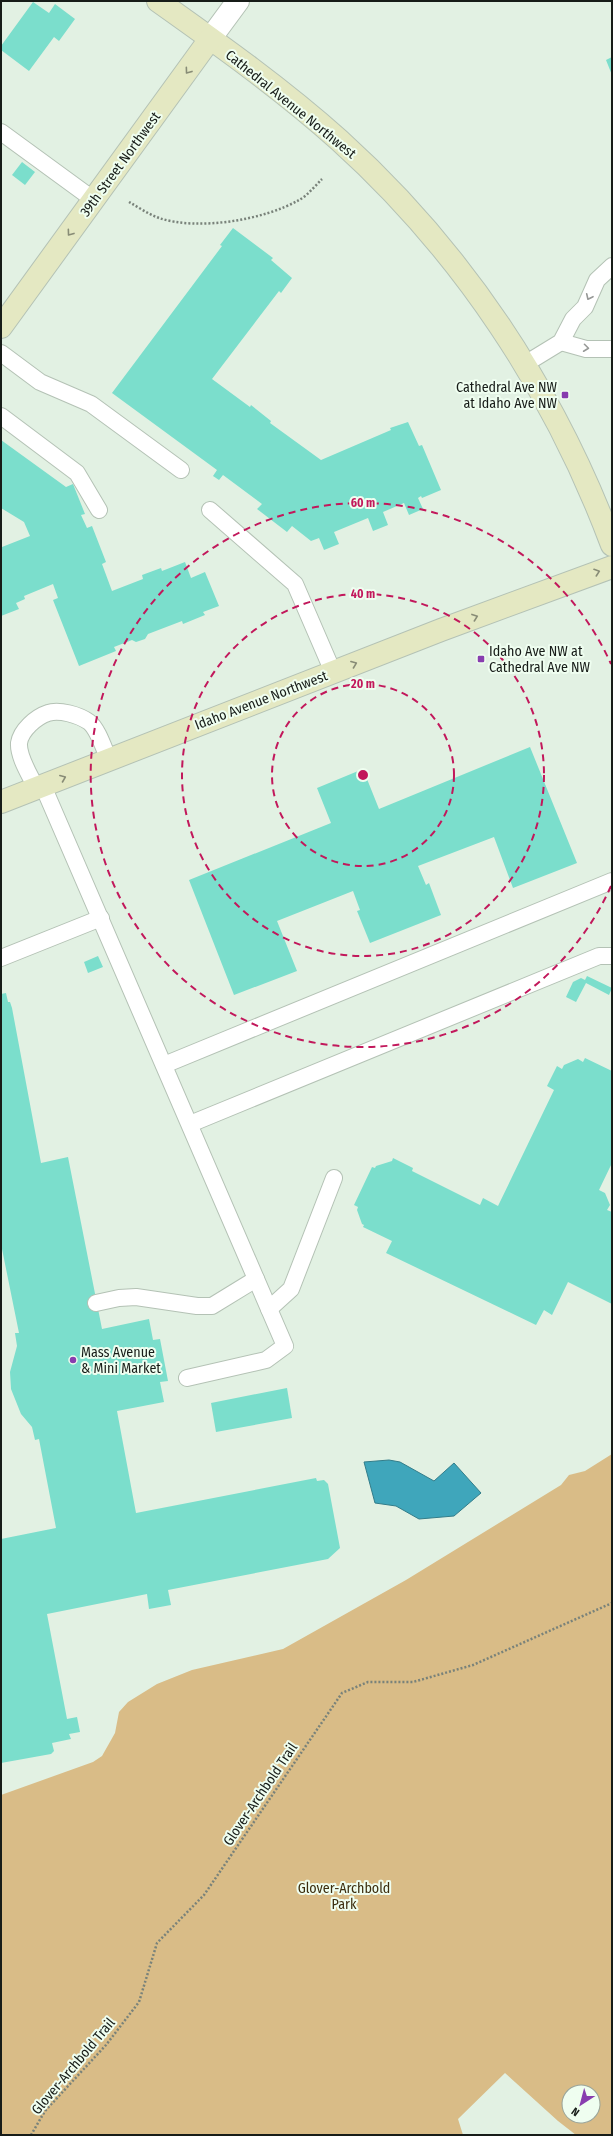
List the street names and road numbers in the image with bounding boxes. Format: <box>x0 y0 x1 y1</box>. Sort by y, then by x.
street label: Cathedral Avenue Northwest <box>222 46 360 163</box>
street label: 39th Street Northwest <box>77 108 164 220</box>
street label: Idaho Avenue Northwest <box>192 667 330 734</box>
street label: Glover-Archbold Trail <box>220 1739 301 1849</box>
street label: Glover-Archbold Trail <box>28 2014 119 2118</box>

